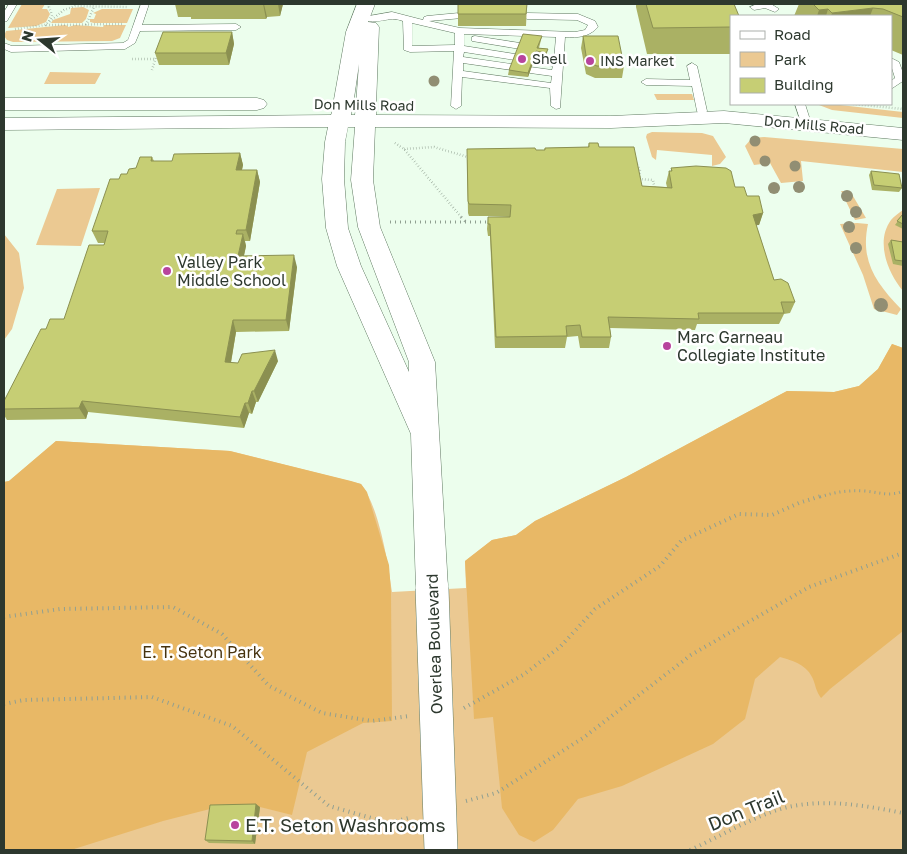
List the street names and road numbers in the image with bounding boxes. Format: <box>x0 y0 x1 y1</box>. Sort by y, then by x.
street label: Don Mills Road <box>314 95 414 114</box>
street label: Don Mills Road <box>763 112 865 137</box>
street label: Overlea Boulevard <box>422 573 446 715</box>
street label: Don Trail <box>704 784 787 835</box>

